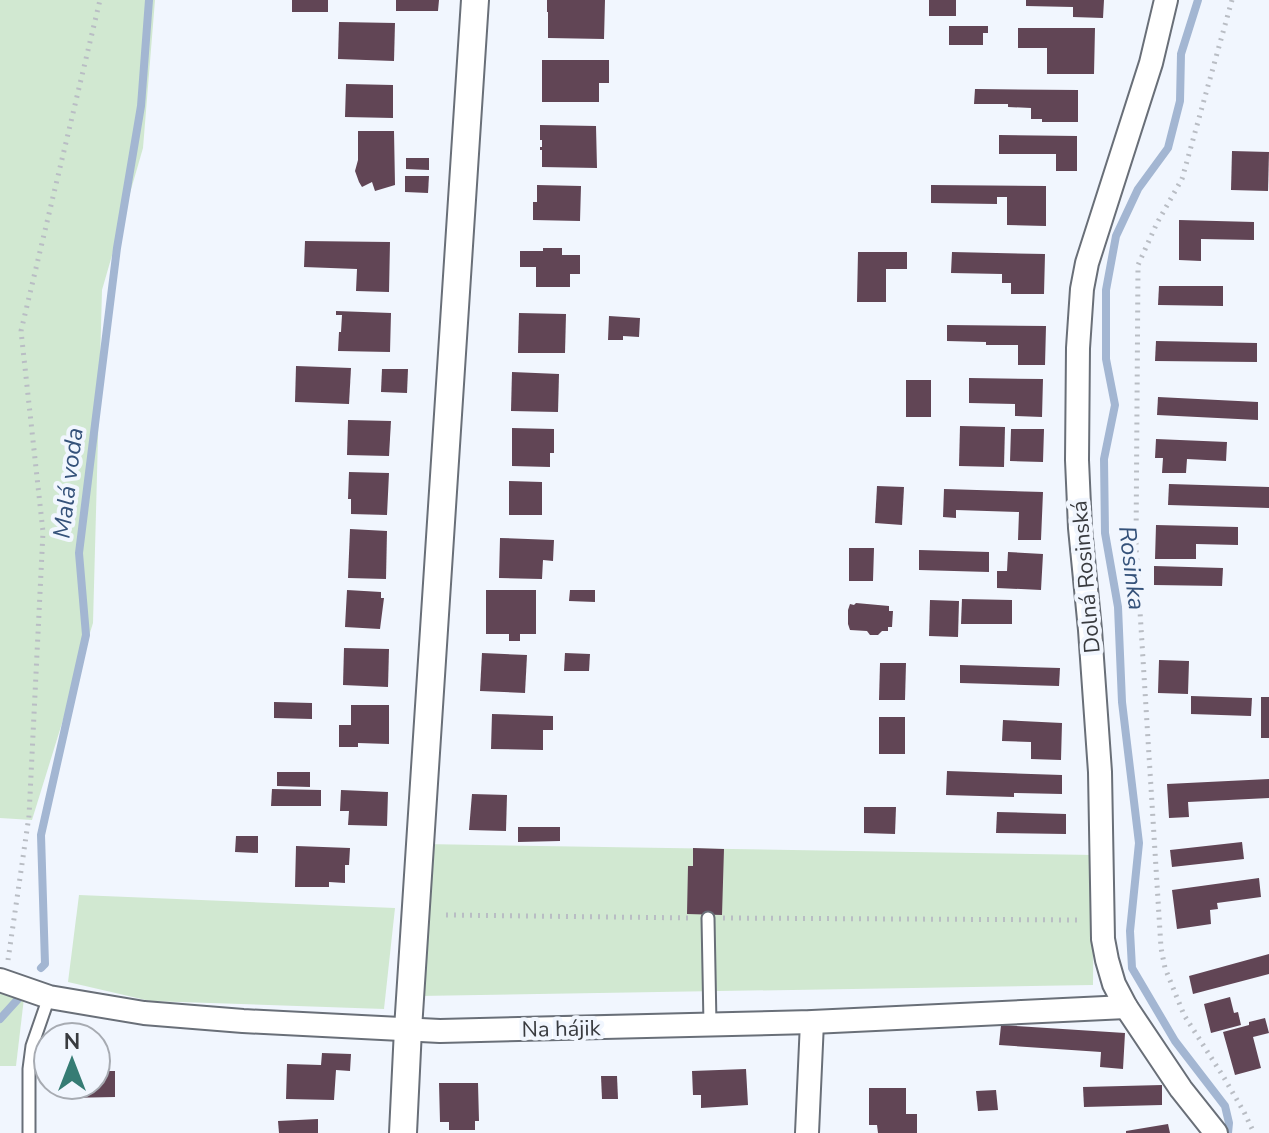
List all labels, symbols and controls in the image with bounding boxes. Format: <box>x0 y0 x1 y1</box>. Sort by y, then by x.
water label: Malá voda <box>45 426 91 540</box>
street label: Dolná Rosinská <box>1064 499 1108 654</box>
water label: Rosinka <box>1111 524 1153 612</box>
street label: Na hájik <box>521 1013 602 1045</box>
north arrow <box>32 1021 112 1101</box>
text: N <box>64 1027 80 1057</box>

